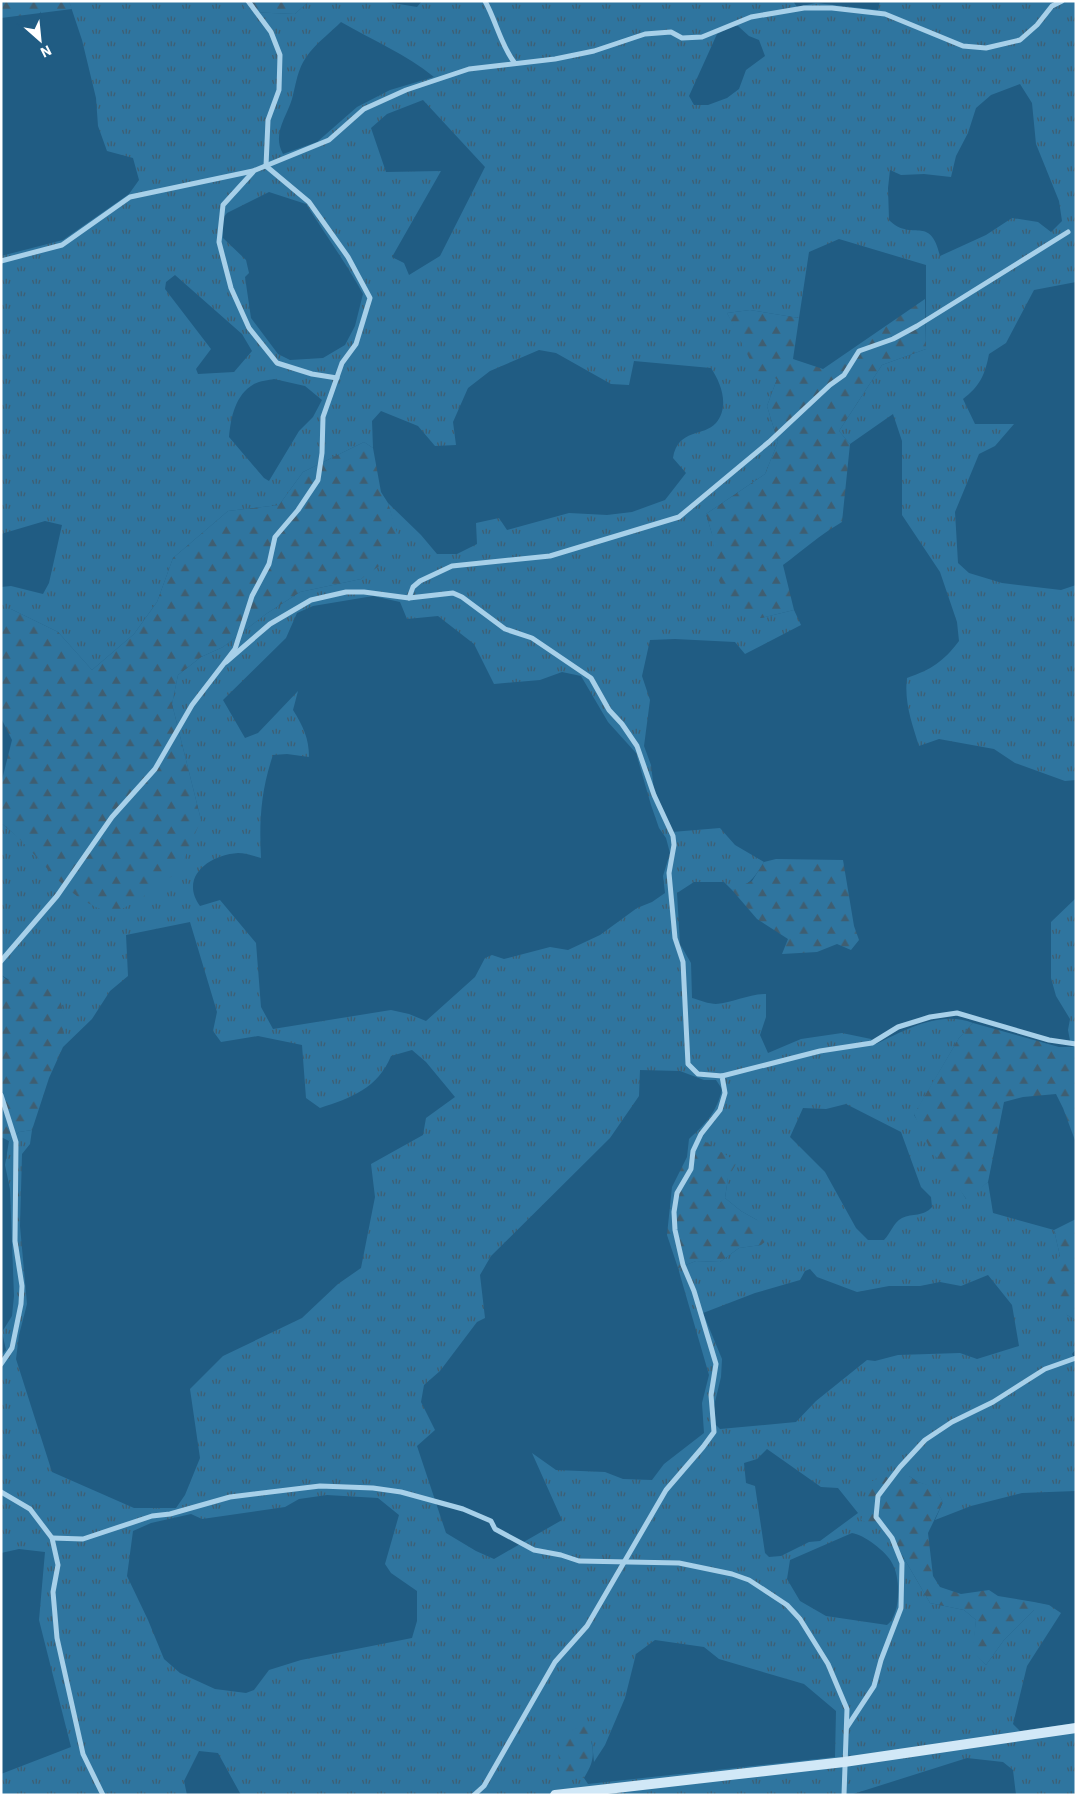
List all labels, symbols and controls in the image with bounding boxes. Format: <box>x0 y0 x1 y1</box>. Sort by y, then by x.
north arrow <box>15 15 65 65</box>
text: N <box>37 41 55 62</box>

